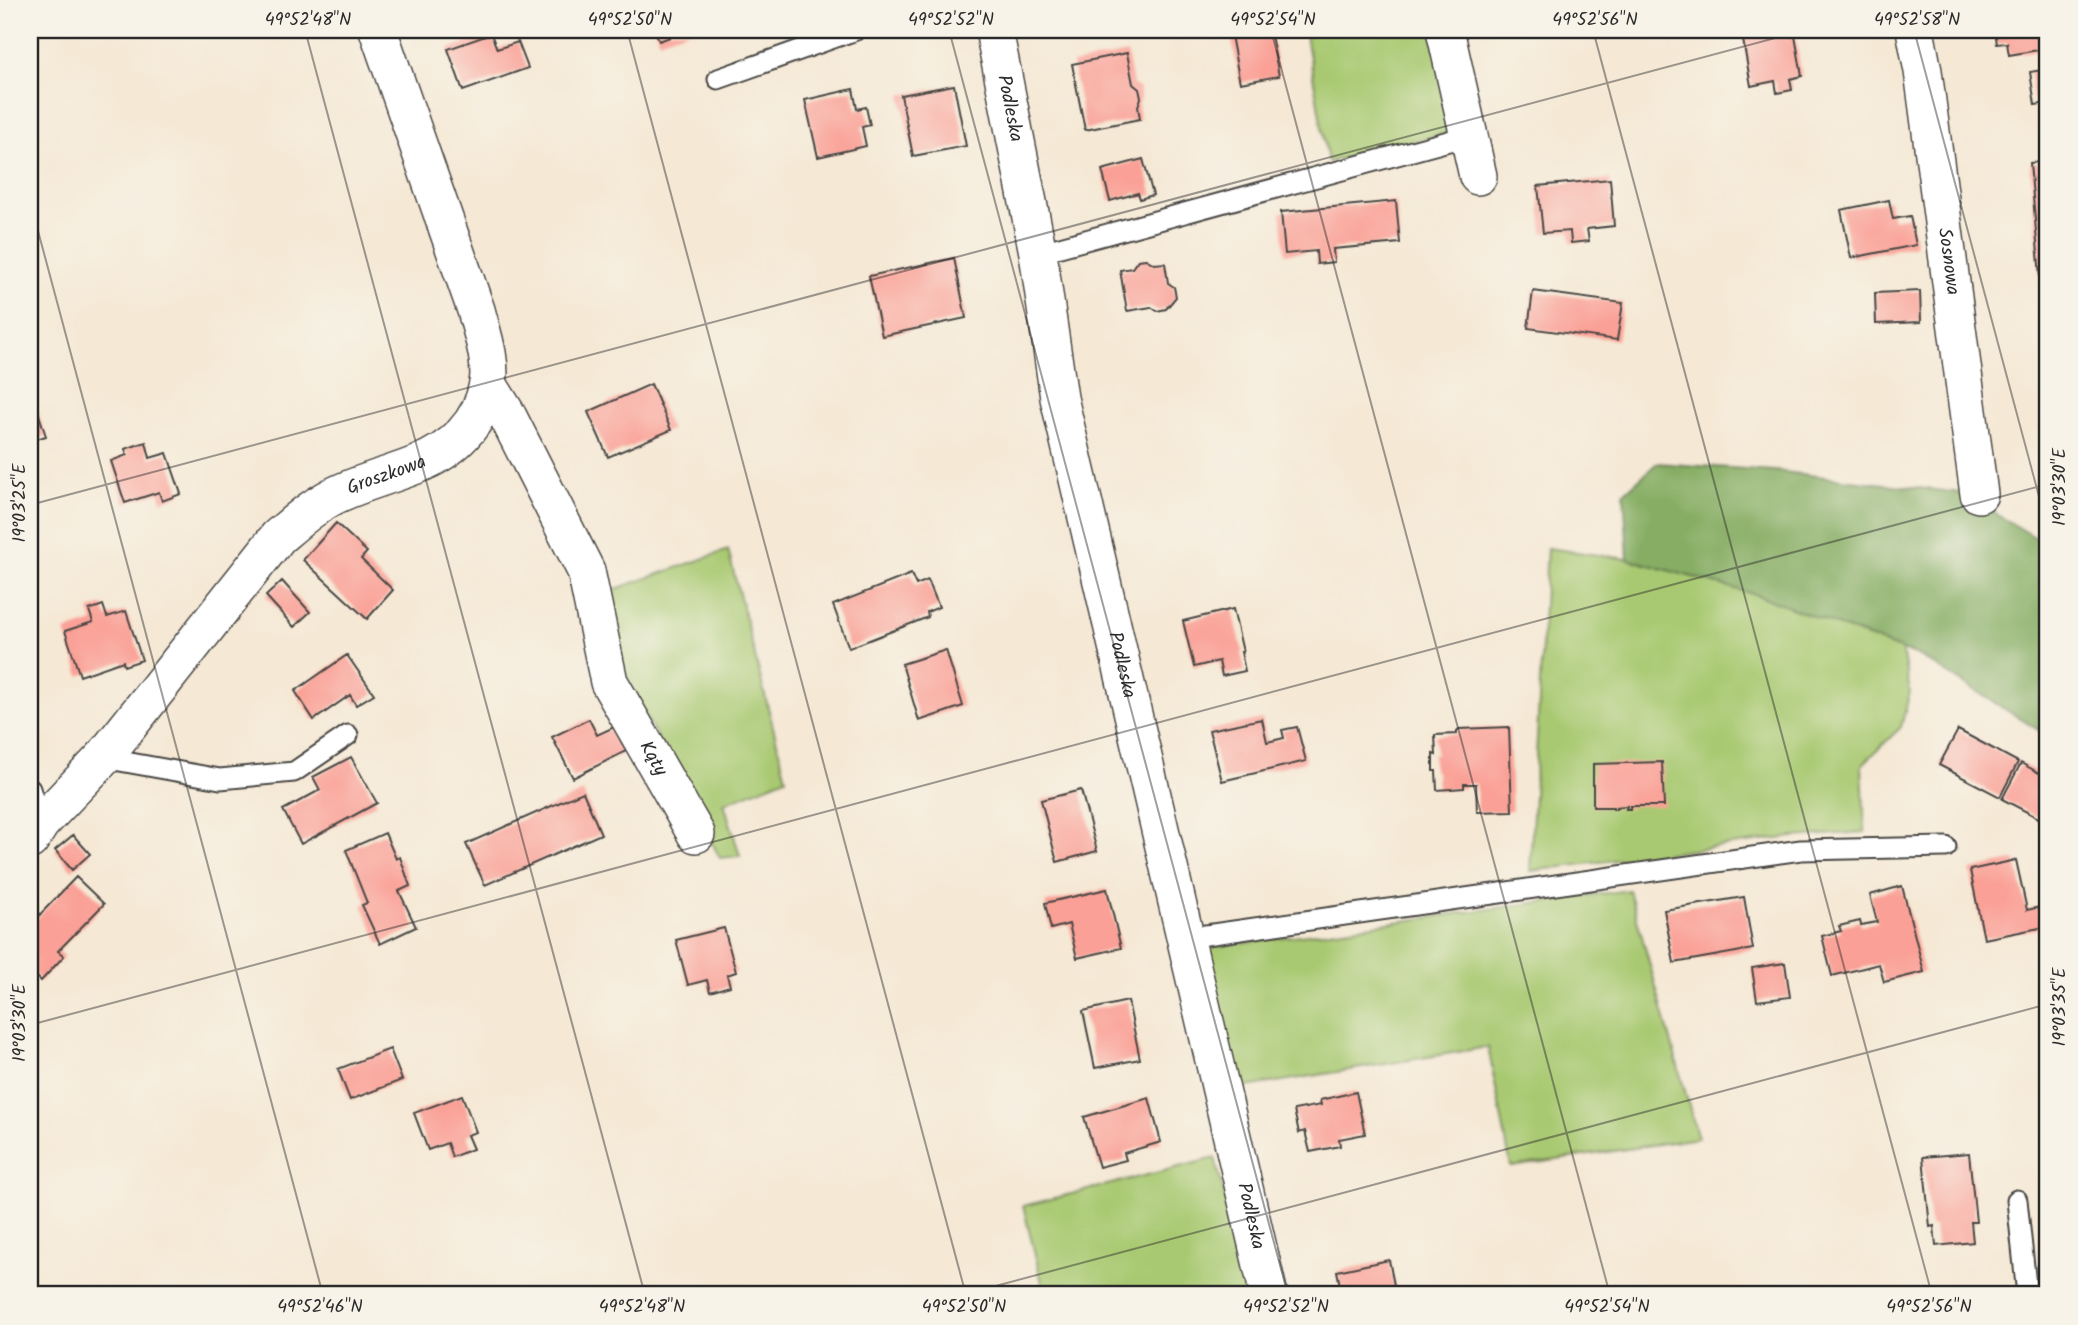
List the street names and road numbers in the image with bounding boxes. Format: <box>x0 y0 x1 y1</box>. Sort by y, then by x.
street label: Podleska <box>988 72 1031 145</box>
street label: Sosnowa <box>1929 226 1968 297</box>
street label: Groszkowa <box>342 447 431 503</box>
street label: Podleska <box>1099 629 1144 701</box>
street label: Kąty <box>631 735 676 783</box>
street label: Podleska <box>1228 1180 1273 1252</box>

